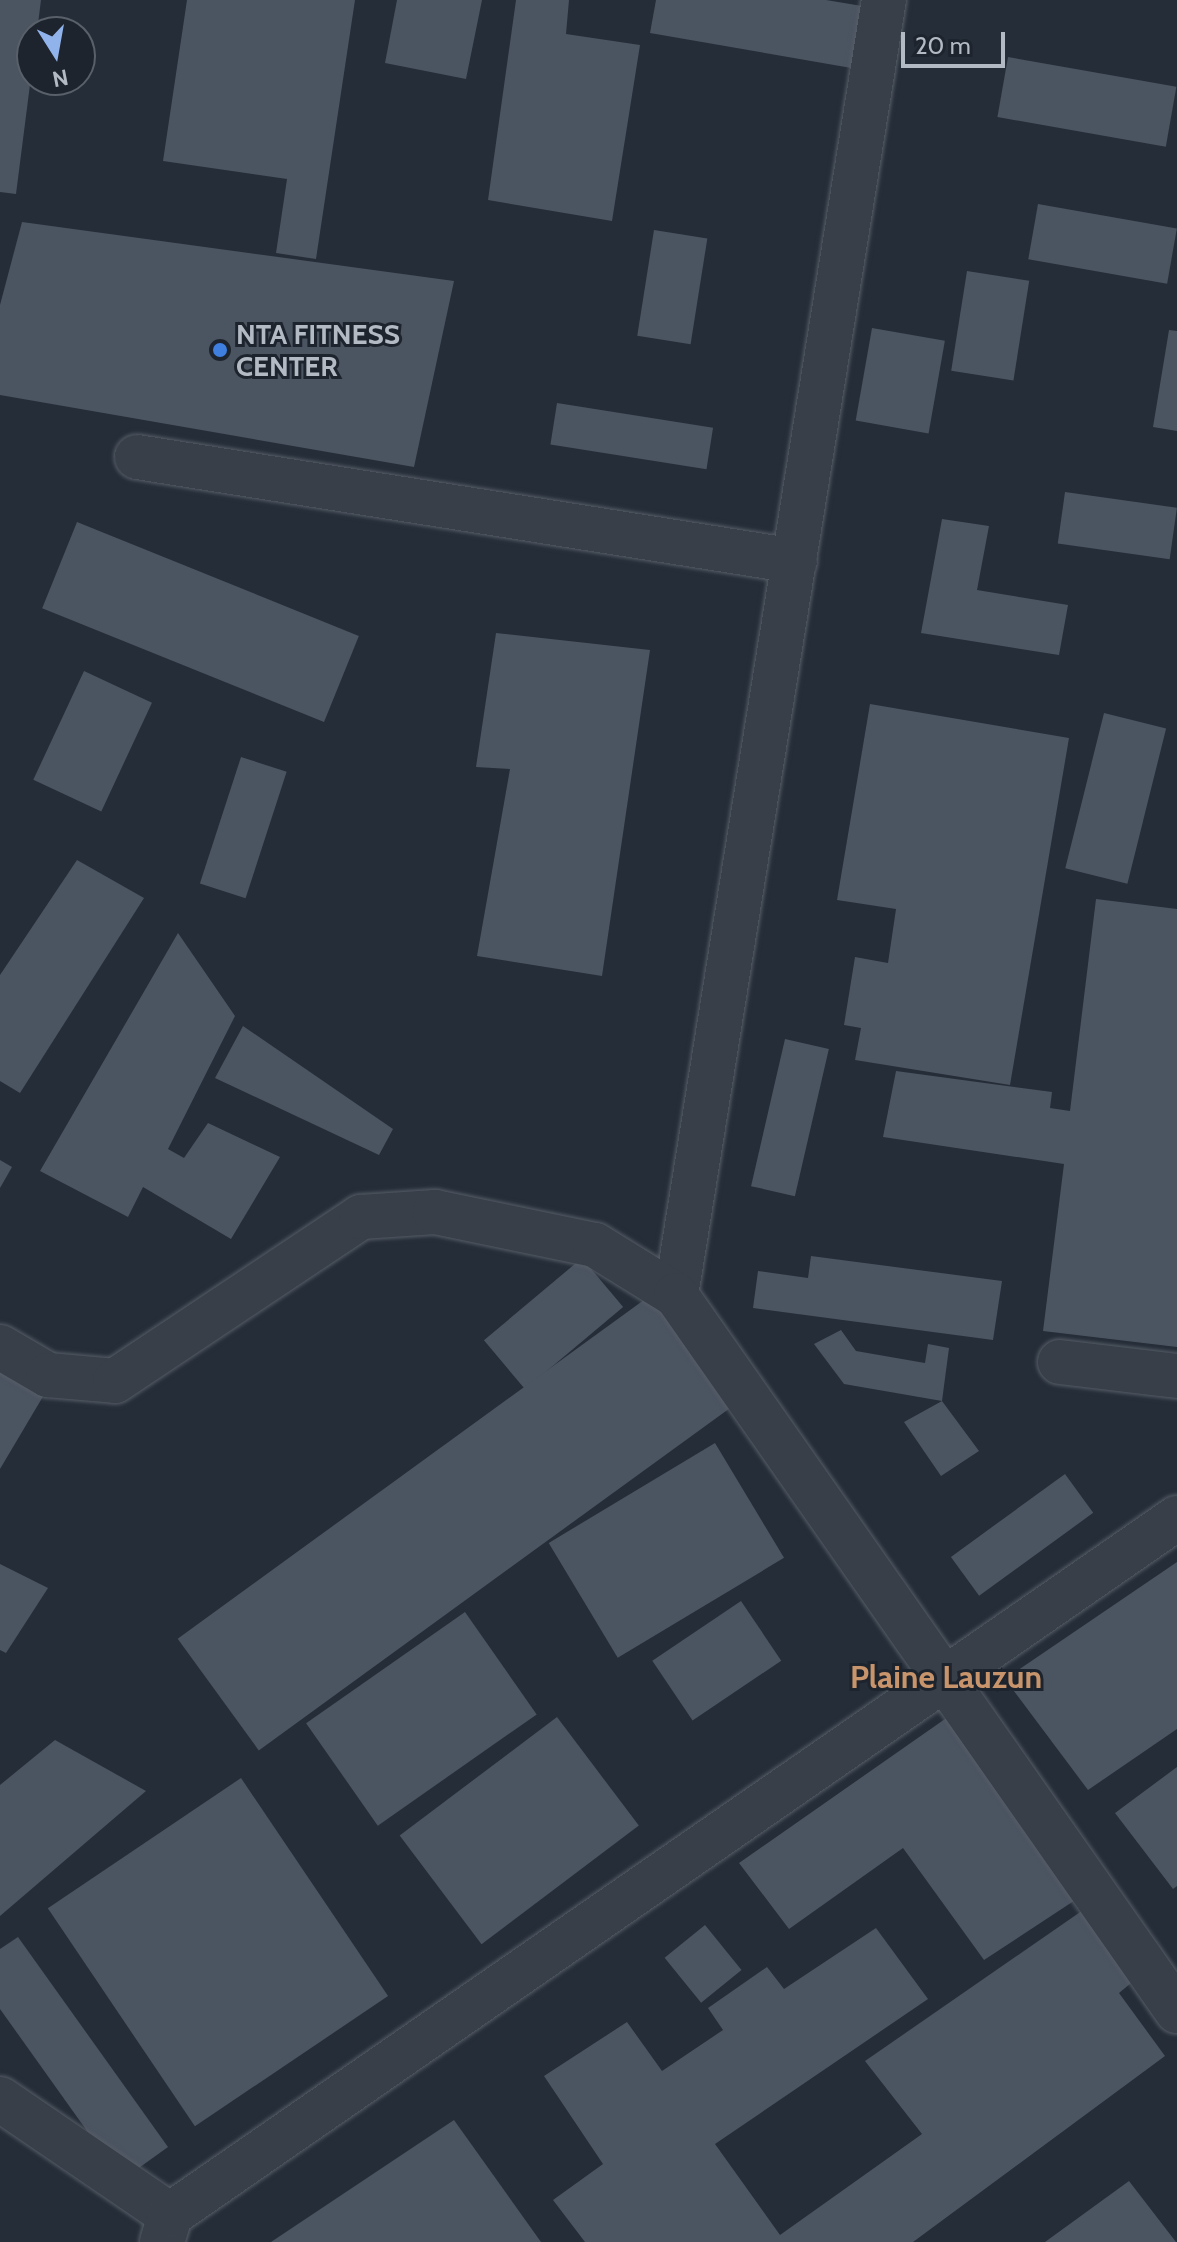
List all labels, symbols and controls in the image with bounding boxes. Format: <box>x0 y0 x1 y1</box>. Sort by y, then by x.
north arrow <box>16 16 96 96</box>
scale bar <box>905 16 1009 66</box>
text: 20 m <box>915 31 971 60</box>
text: N <box>50 63 71 93</box>
place label: NTA FITNESS CENTER <box>236 317 400 383</box>
marker: NTA FITNESS CENTER <box>211 341 229 359</box>
district label: Plaine Lauzun <box>850 1658 1042 1696</box>

